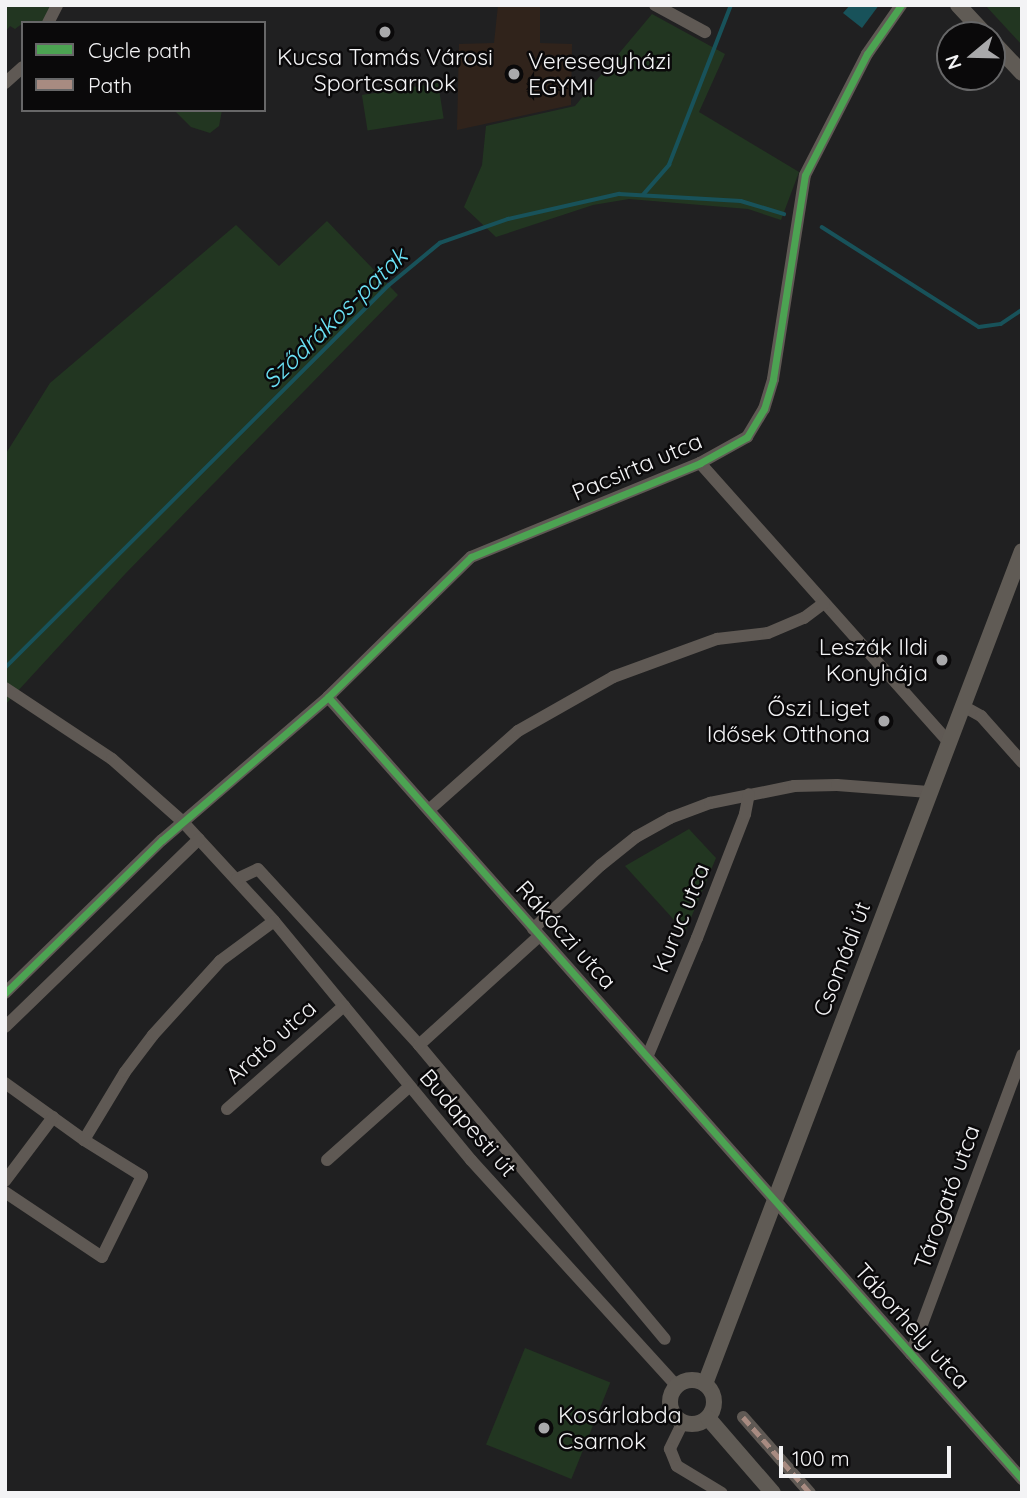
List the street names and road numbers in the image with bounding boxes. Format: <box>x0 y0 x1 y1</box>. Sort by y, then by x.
street label: Pacsirta utca <box>568 427 706 507</box>
street label: Kuruc utca <box>647 859 715 977</box>
street label: Rákóczi utca <box>510 875 622 995</box>
street label: Csomádi út <box>808 898 876 1020</box>
street label: Arató utca <box>220 994 322 1090</box>
street label: Budapesti út <box>414 1064 522 1182</box>
street label: Tárogató utca <box>908 1122 986 1272</box>
street label: Táborhely utca <box>848 1258 976 1394</box>

